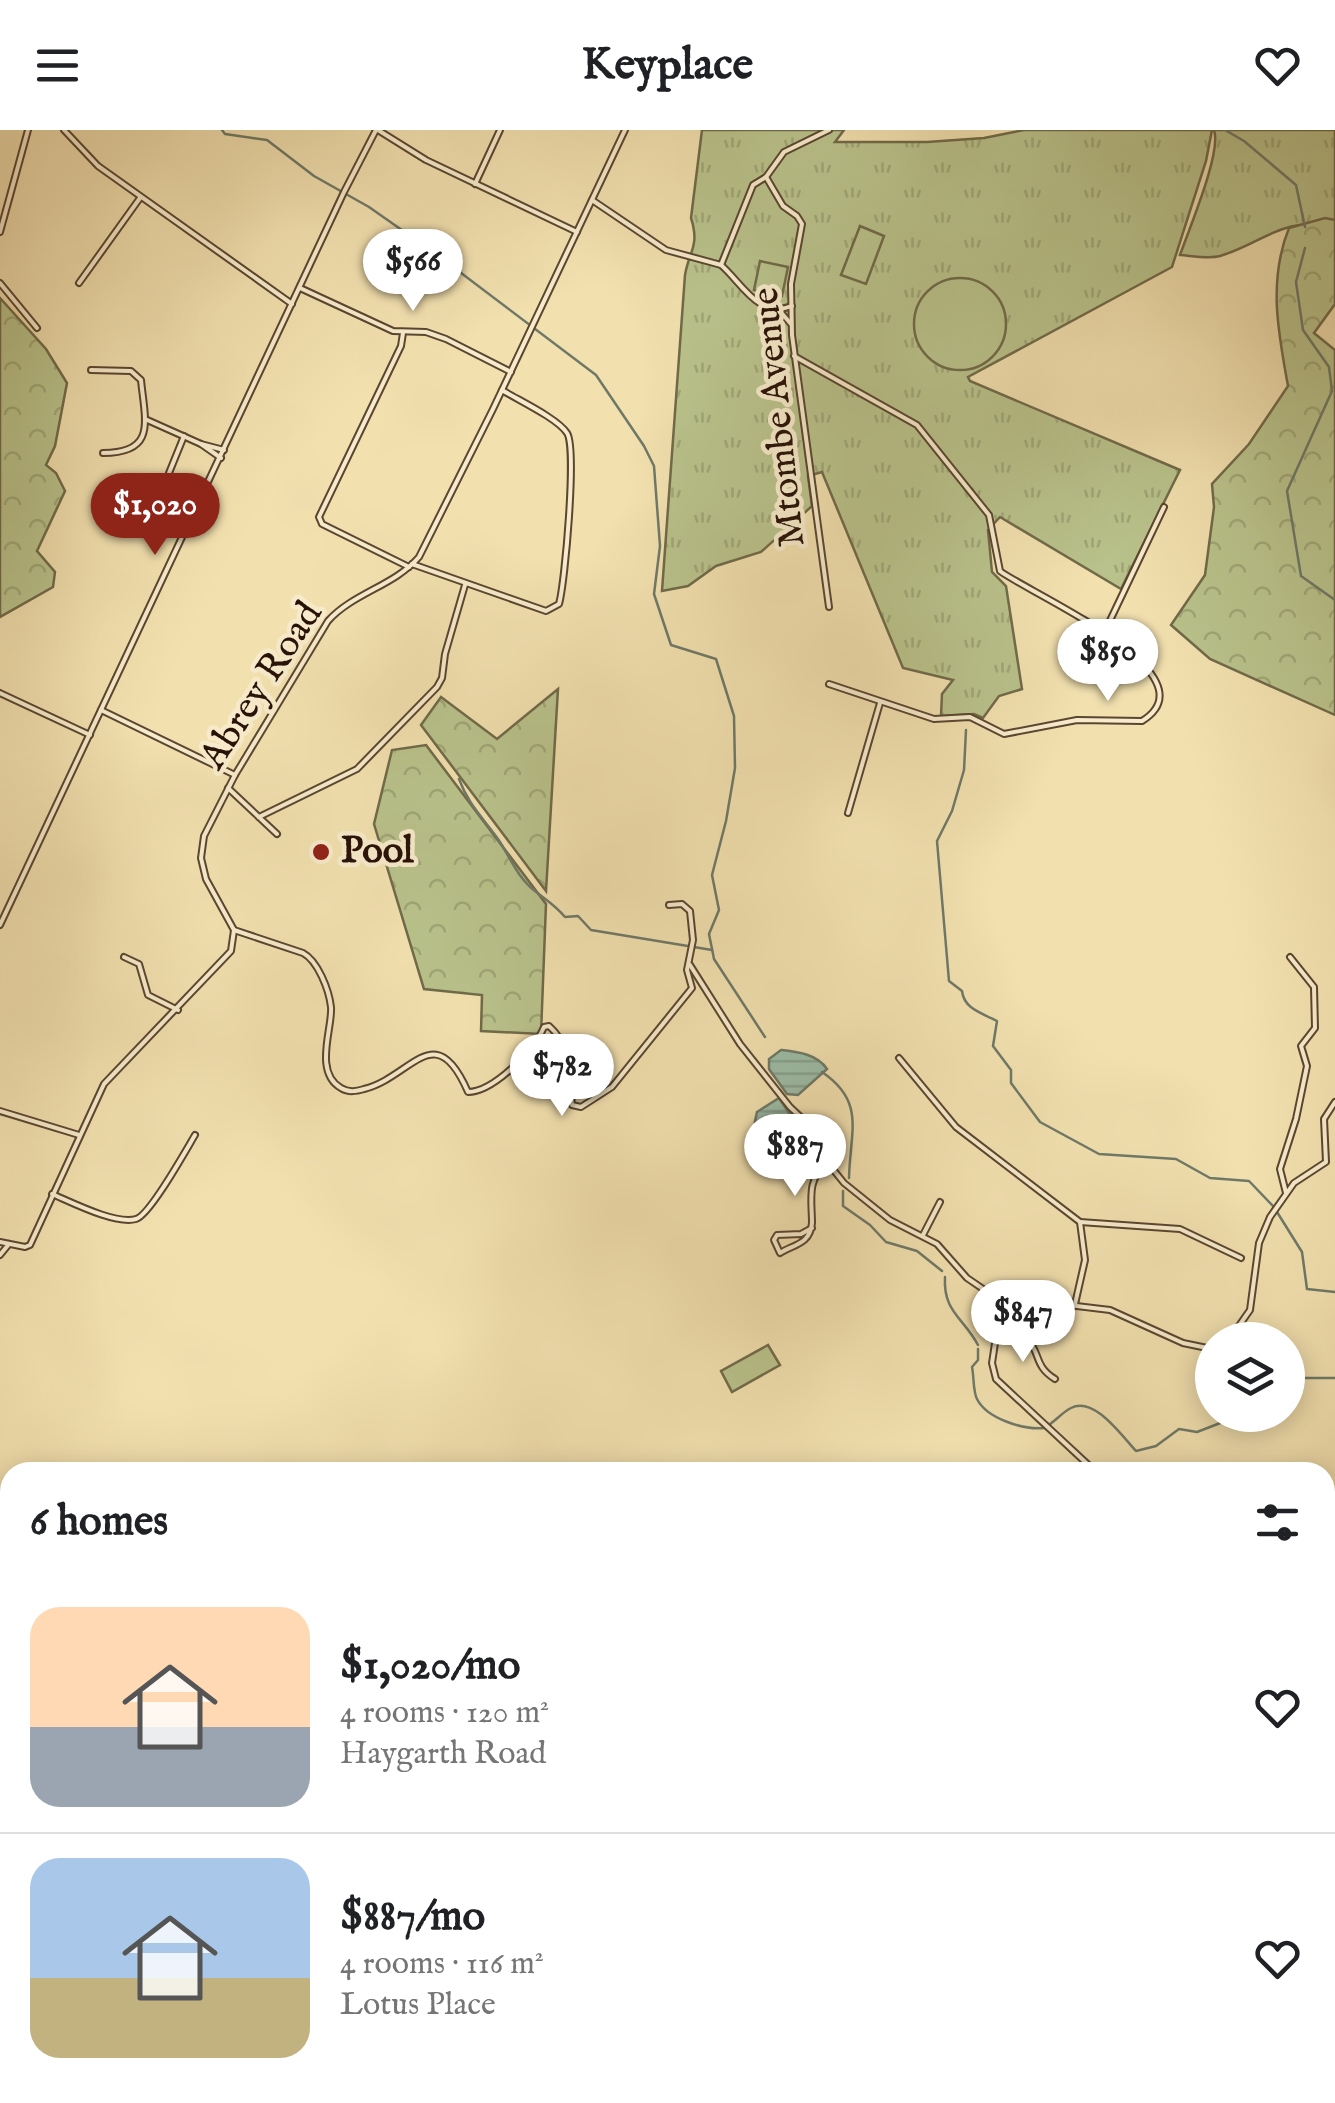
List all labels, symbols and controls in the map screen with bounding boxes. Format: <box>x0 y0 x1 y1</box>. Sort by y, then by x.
text: Keyplace <box>582 37 753 94</box>
icon: menu <box>30 38 85 93</box>
icon: heart <box>1250 38 1305 93</box>
pin: $566 <box>354 229 472 314</box>
text: $566 <box>385 241 441 282</box>
street label: Mtombe Avenue <box>743 285 817 549</box>
pin: $1,020 <box>74 473 236 558</box>
text: $1,020 <box>113 485 197 526</box>
street label: Abrey Road <box>190 593 334 780</box>
pin: $850 <box>1049 619 1167 704</box>
text: $850 <box>1079 631 1137 672</box>
place label: Pool <box>341 828 414 876</box>
marker: Pool <box>310 841 332 863</box>
pin: $782 <box>503 1034 621 1119</box>
text: $782 <box>532 1046 592 1087</box>
pin: $887 <box>736 1114 854 1199</box>
text: $887 <box>766 1126 824 1167</box>
pin: $847 <box>964 1280 1082 1365</box>
text: $847 <box>993 1292 1053 1333</box>
map controls <box>1195 1322 1305 1432</box>
button: layers <box>1195 1322 1305 1432</box>
icon: filters <box>1250 1495 1305 1550</box>
text: 6 homes <box>30 1496 168 1549</box>
text: $1,020/mo <box>340 1640 520 1693</box>
icon: home <box>110 1647 230 1767</box>
icon: heart <box>1250 1680 1305 1735</box>
text: 4 rooms · 120 m² <box>340 1693 549 1734</box>
text: Haygarth Road <box>340 1734 546 1775</box>
text: $887/mo <box>340 1891 485 1944</box>
icon: home <box>110 1898 230 2018</box>
icon: heart <box>1250 1931 1305 1986</box>
text: 4 rooms · 116 m² <box>340 1944 544 1985</box>
text: Lotus Place <box>340 1985 496 2026</box>

